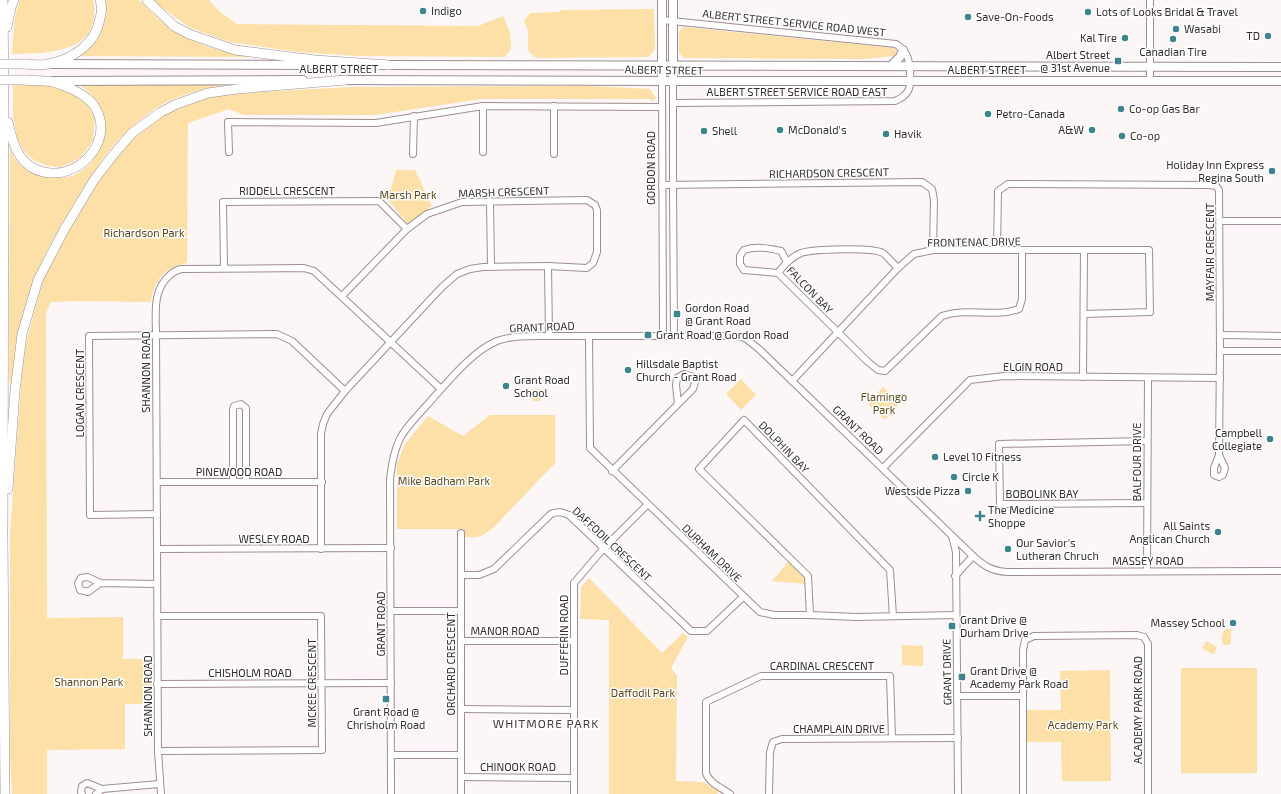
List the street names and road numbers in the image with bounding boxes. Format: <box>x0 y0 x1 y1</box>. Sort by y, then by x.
street label: ALBERT STREET SERVICE ROAD WEST <box>702 6 887 39</box>
street label: ALBERT STREET <box>300 62 379 75</box>
street label: ALBERT STREET <box>624 62 704 77</box>
street label: ALBERT STREET <box>948 63 1027 76</box>
street label: ALBERT STREET SERVICE ROAD EAST <box>707 85 888 98</box>
street label: GORDON ROAD <box>644 131 657 205</box>
street label: RICHARDSON CRESCENT <box>769 165 890 180</box>
street label: MARSH CRESCENT <box>458 183 550 200</box>
street label: RIDDELL CRESCENT <box>239 184 336 197</box>
street label: MAYFAIR CRESCENT <box>1203 202 1216 301</box>
street label: FRONTENAC DRIVE <box>927 234 1021 249</box>
street label: FALCON BAY <box>785 263 837 317</box>
street label: GRANT ROAD <box>509 319 575 334</box>
street label: SHANNON ROAD <box>139 331 152 413</box>
street label: LOGAN CRESCENT <box>73 348 86 437</box>
street label: ELGIN ROAD <box>1003 360 1063 373</box>
street label: GRANT ROAD <box>830 402 886 457</box>
street label: DOLPHIN BAY <box>757 418 813 476</box>
street label: BALFOUR DRIVE <box>1130 423 1143 501</box>
street label: PINEWOOD ROAD <box>196 465 282 478</box>
street label: BOBOLINK BAY <box>1006 487 1079 500</box>
street label: DAFFODIL CRESCENT <box>570 504 655 584</box>
street label: DURHAM DRIVE <box>680 521 745 584</box>
street label: WESLEY ROAD <box>238 532 310 545</box>
street label: MASSEY ROAD <box>1112 554 1184 567</box>
street label: GRANT ROAD <box>374 591 387 657</box>
street label: DUFFERIN ROAD <box>557 595 570 675</box>
street label: ORCHARD CRESCENT <box>444 612 457 716</box>
street label: MANOR ROAD <box>470 624 540 637</box>
street label: MCKEE CRESCENT <box>305 638 318 728</box>
street label: GRANT DRIVE <box>939 639 954 705</box>
street label: SHANNON ROAD <box>141 655 154 737</box>
street label: ACADEMY PARK ROAD <box>1131 656 1144 764</box>
street label: CARDINAL CRESCENT <box>770 659 875 672</box>
street label: CHISHOLM ROAD <box>208 666 292 679</box>
street label: CHAMPLAIN DRIVE <box>793 722 885 735</box>
street label: CHINOOK ROAD <box>480 760 556 773</box>

